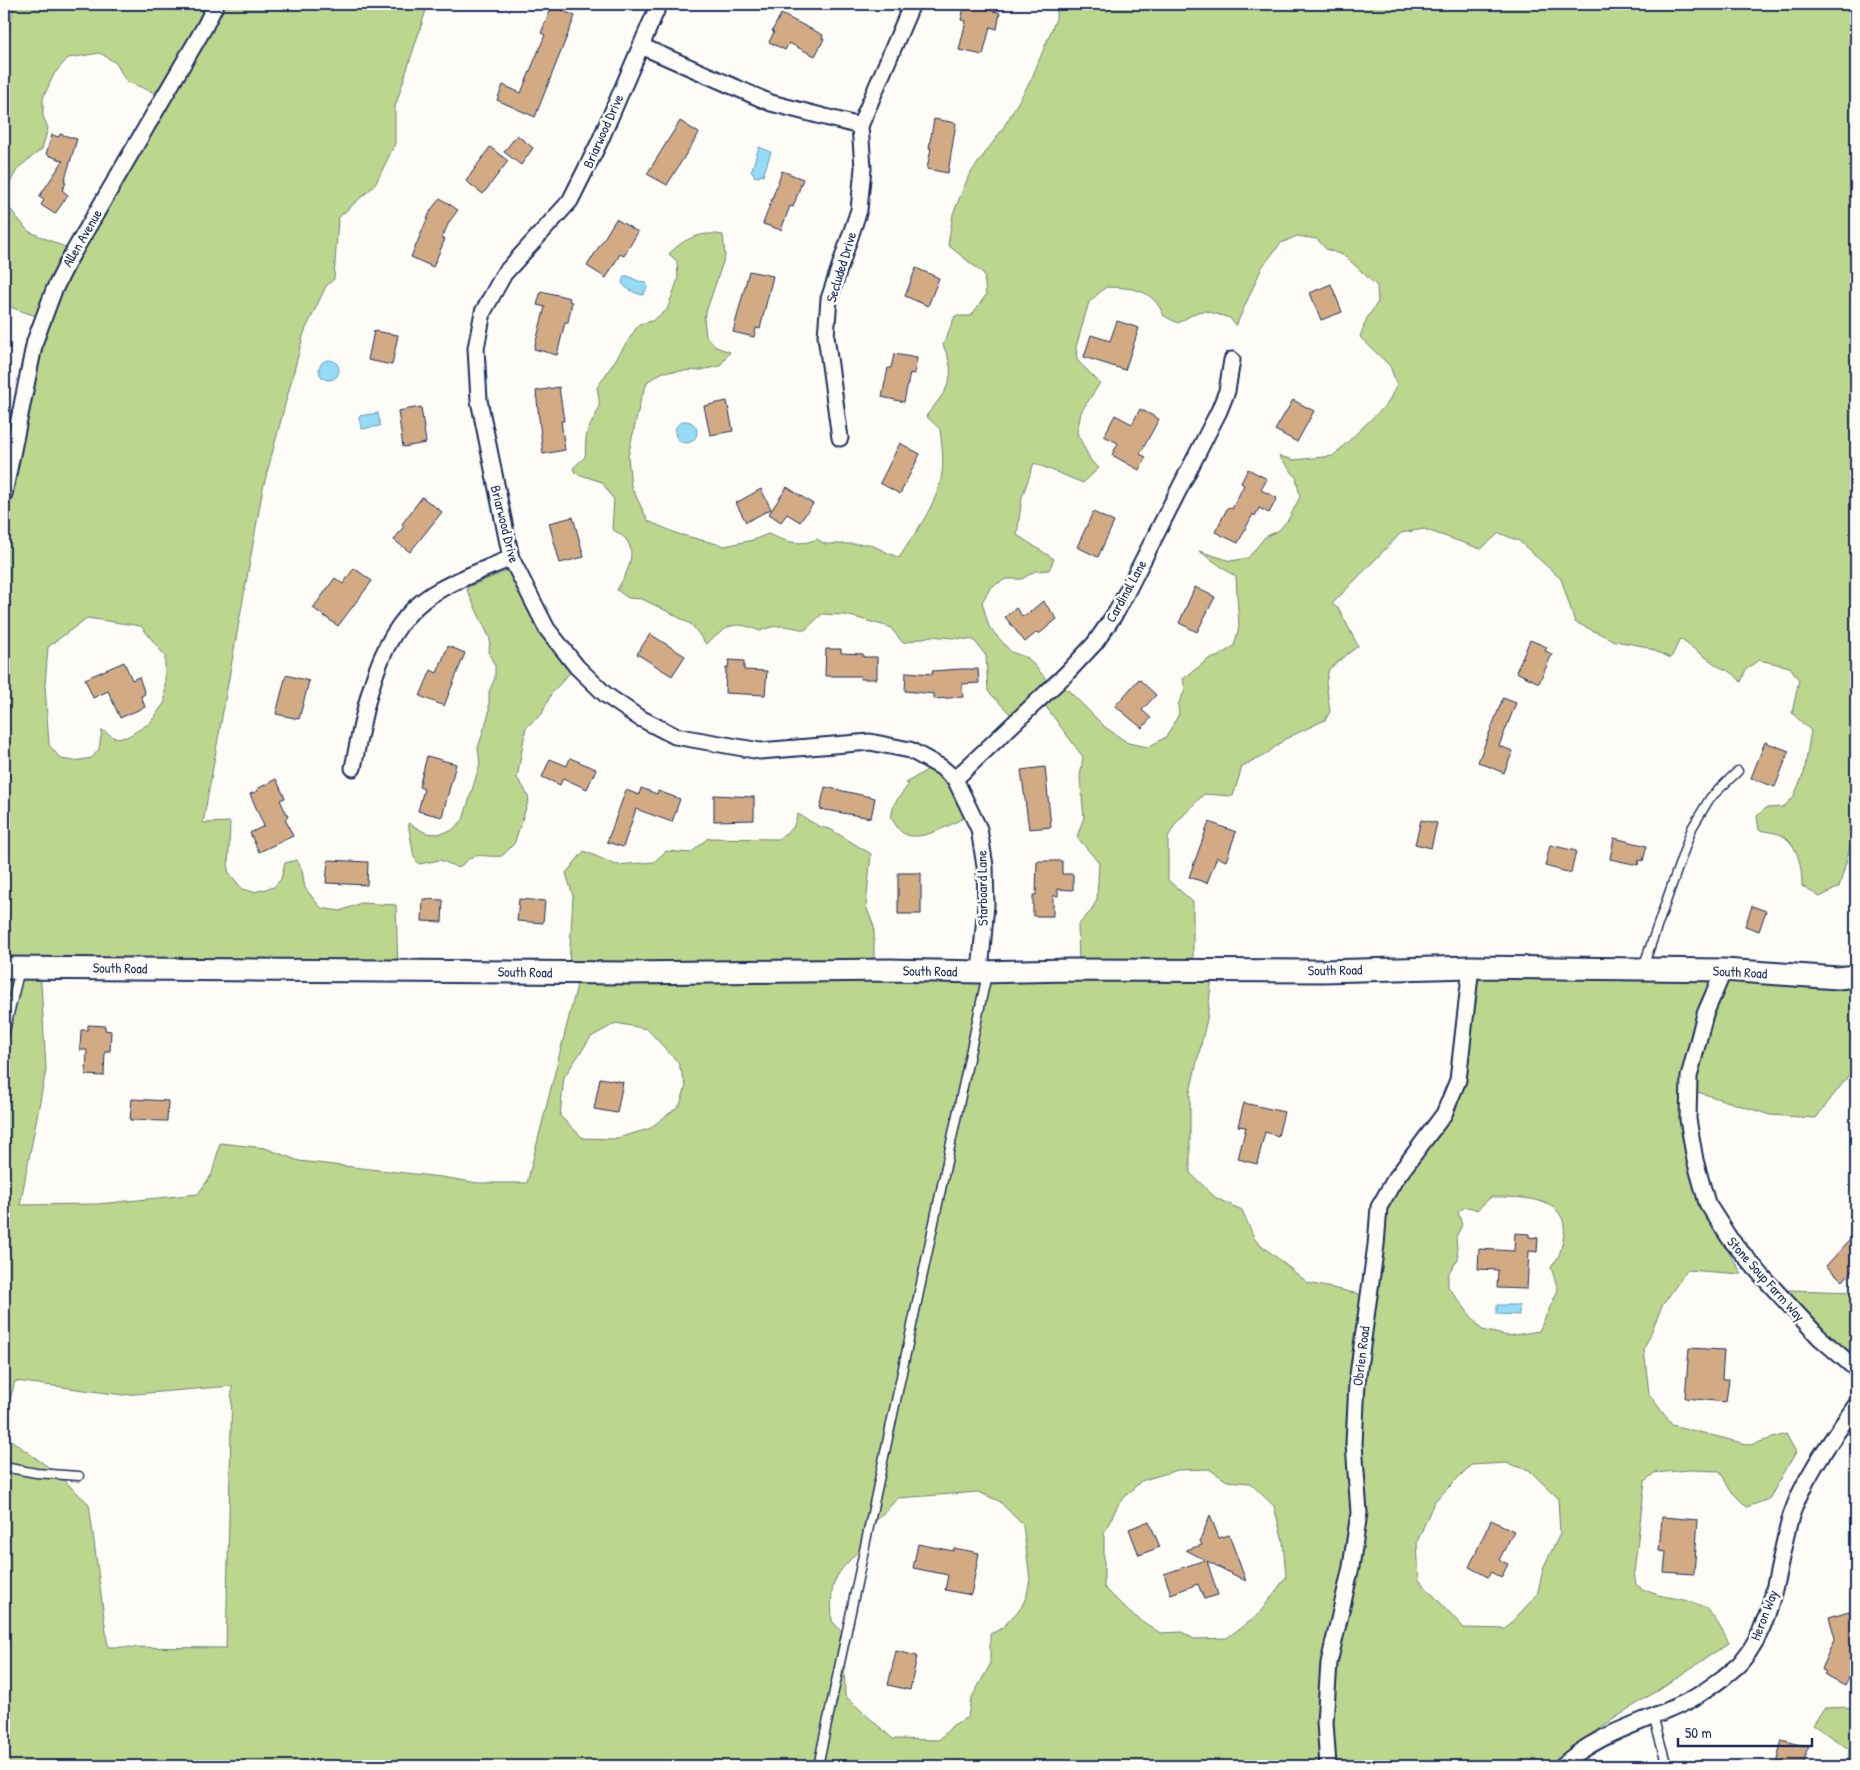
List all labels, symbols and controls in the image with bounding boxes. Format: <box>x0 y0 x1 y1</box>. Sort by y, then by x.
street label: Briarwood Drive <box>578 90 628 171</box>
street label: Allen Avenue <box>57 205 106 270</box>
street label: Secluded Drive <box>821 229 860 304</box>
street label: Briarwood Drive <box>487 483 524 565</box>
street label: Cardinal Lane <box>1101 556 1151 625</box>
street label: Starboard Lane <box>971 850 992 926</box>
street label: South Road <box>93 958 148 977</box>
street label: South Road <box>1308 960 1363 979</box>
street label: South Road <box>903 961 958 980</box>
street label: South Road <box>1712 961 1768 982</box>
street label: South Road <box>498 962 553 981</box>
street label: Stone Soup Farm Way <box>1723 1232 1810 1326</box>
street label: Obrien Road <box>1347 1324 1374 1387</box>
street label: Heron Way <box>1745 1587 1783 1643</box>
scale bar <box>1678 1715 1811 1747</box>
text: 50 m <box>1685 1722 1712 1743</box>

